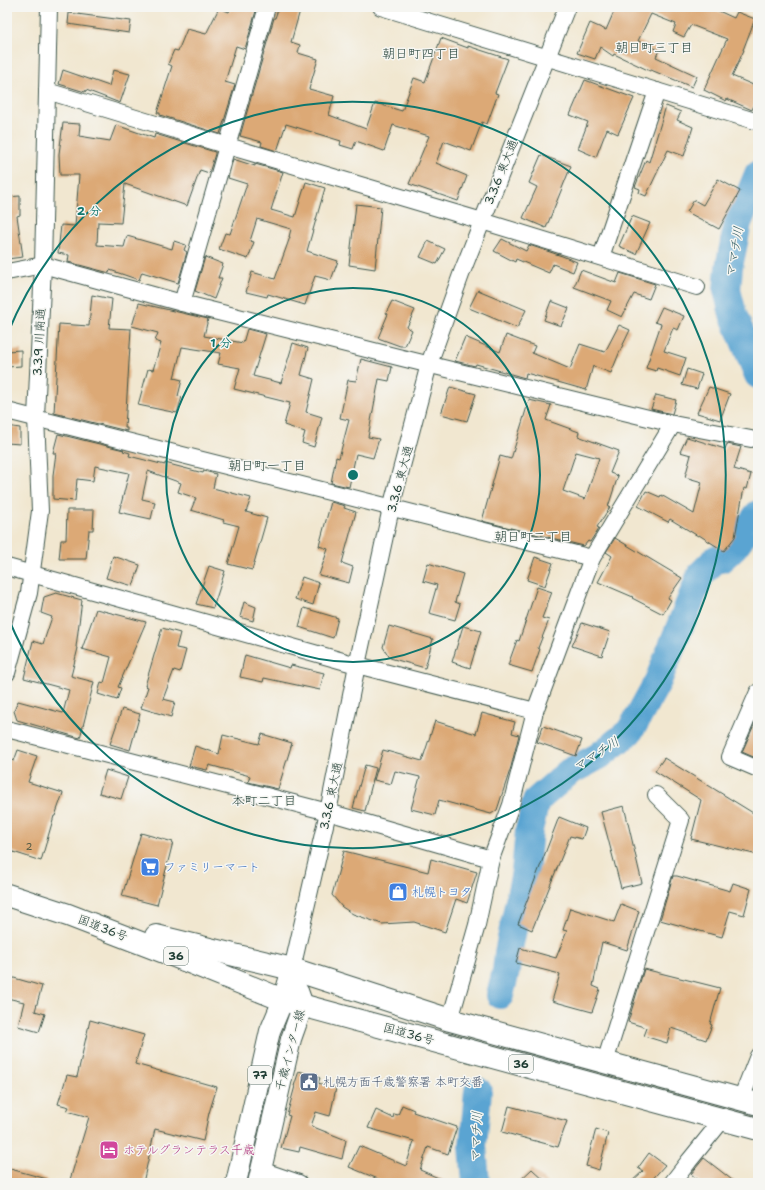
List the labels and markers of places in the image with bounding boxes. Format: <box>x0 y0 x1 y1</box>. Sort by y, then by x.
centre of rings <box>346 468 360 482</box>
supermarket icon: ファミリーマート <box>139 856 161 878</box>
place label: ファミリーマート <box>164 859 260 875</box>
shop icon: 札幌トヨタ <box>387 881 409 903</box>
place label: 札幌トヨタ <box>412 884 472 900</box>
public building icon: 札幌方面千歳警察署 本町交番 <box>298 1071 320 1093</box>
place label: 札幌方面千歳警察署 本町交番 <box>323 1074 483 1090</box>
hotel icon: ホテルグランテラス千歳 <box>98 1139 120 1161</box>
place label: ホテルグランテラス千歳 <box>123 1142 255 1158</box>

